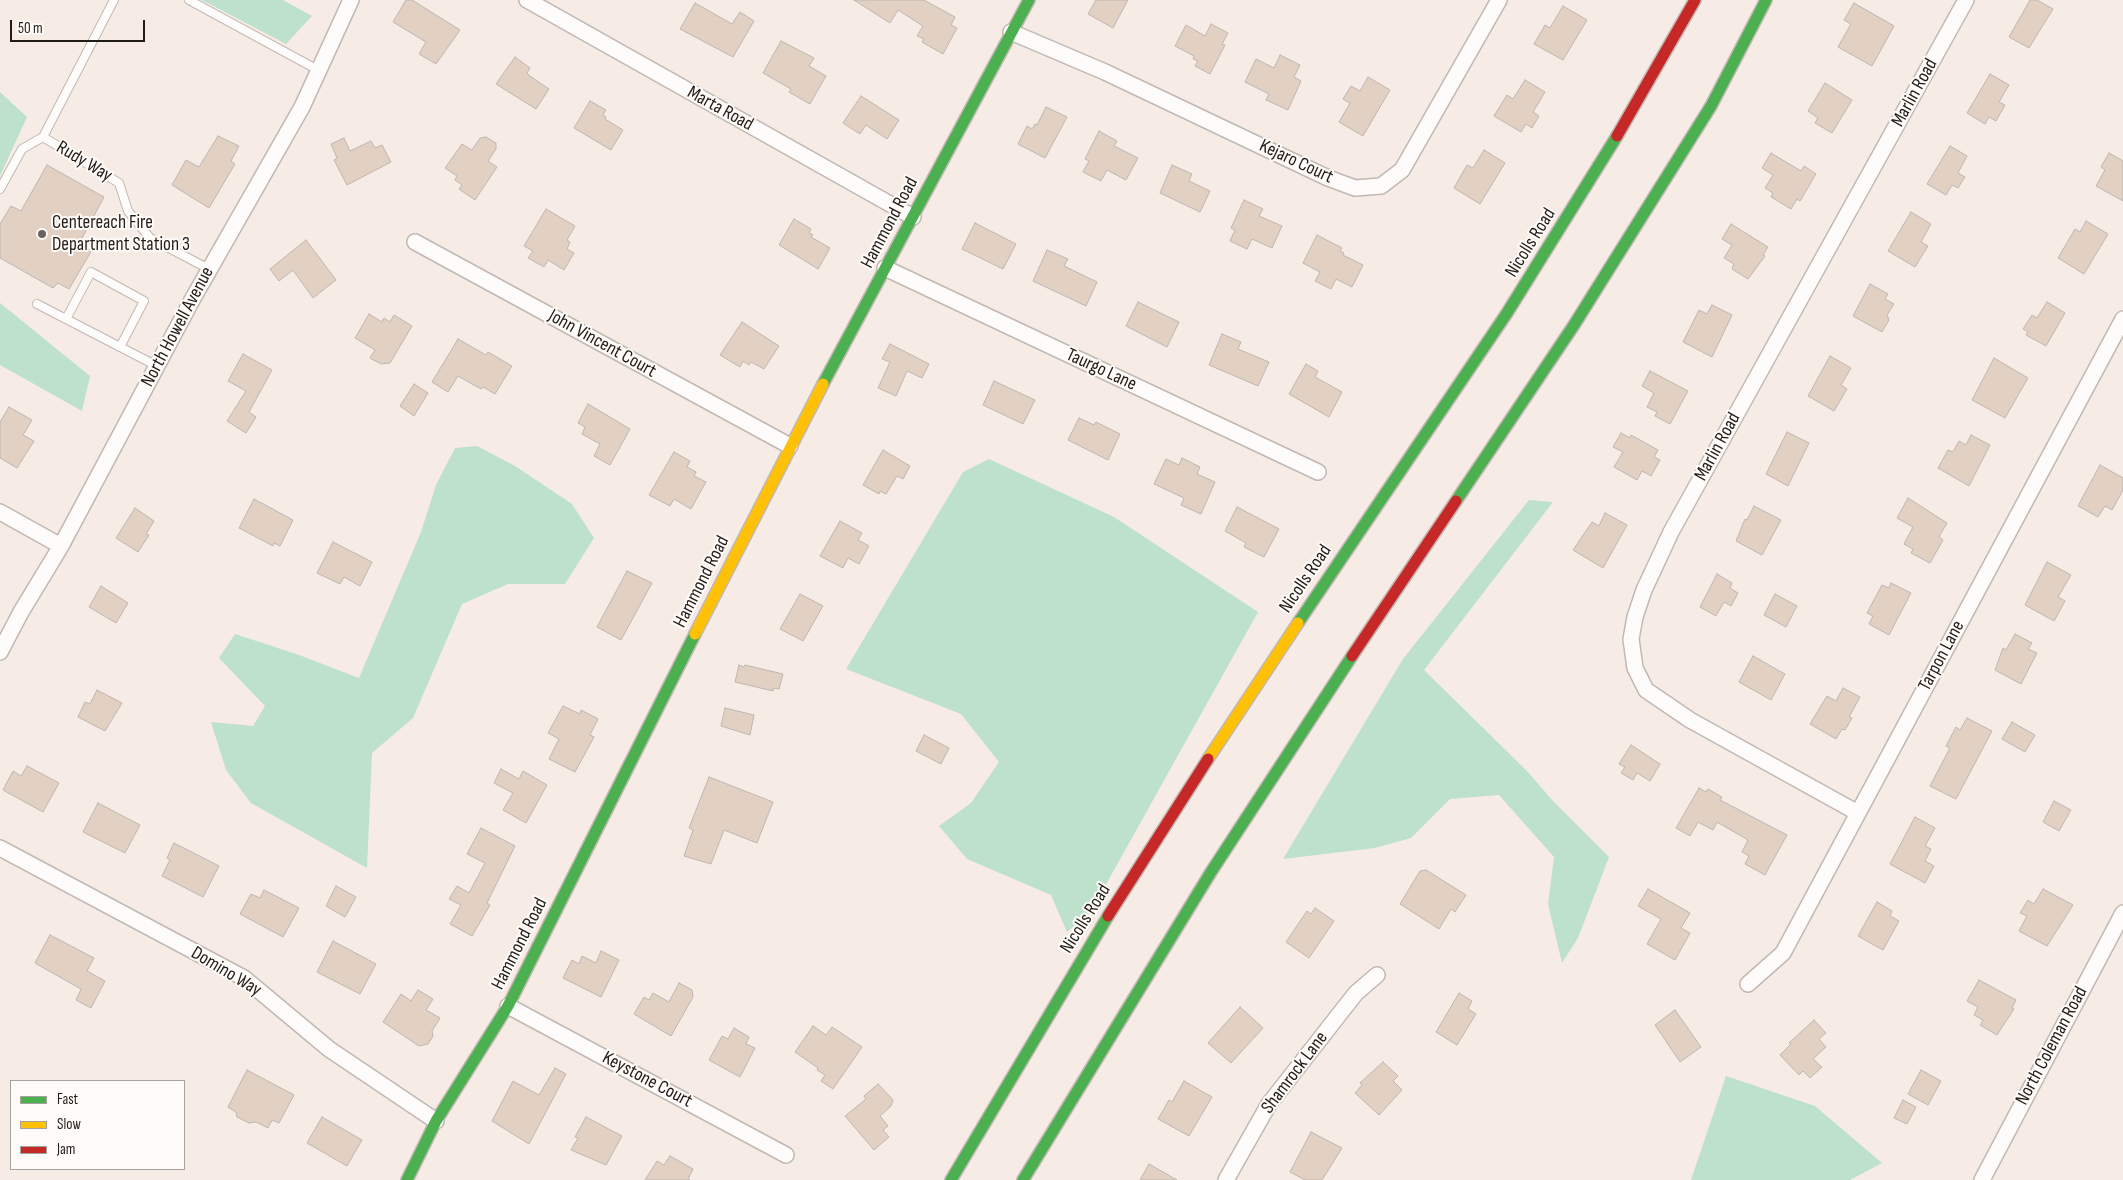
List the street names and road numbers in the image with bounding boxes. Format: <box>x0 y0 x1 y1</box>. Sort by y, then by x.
street label: Marlin Road <box>1887 55 1943 131</box>
street label: Marta Road <box>683 82 757 136</box>
street label: Kejaro Court <box>1255 135 1337 189</box>
street label: Rudy Way <box>52 136 116 188</box>
street label: Hammond Road <box>856 174 924 272</box>
street label: Nicolls Road <box>1501 204 1561 282</box>
street label: North Howell Avenue <box>137 263 219 391</box>
street label: John Vincent Court <box>544 305 660 383</box>
street label: Taurgo Lane <box>1062 344 1140 396</box>
street label: Marlin Road <box>1690 409 1746 485</box>
street label: Hammond Road <box>669 532 735 632</box>
street label: Nicolls Road <box>1275 541 1337 617</box>
street label: Tarpon Lane <box>1914 617 1970 695</box>
street label: Nicolls Road <box>1056 880 1116 958</box>
street label: Hammond Road <box>487 894 553 994</box>
street label: Domino Way <box>187 942 265 1002</box>
street label: North Coleman Road <box>2011 983 2093 1109</box>
street label: Shamrock Lane <box>1257 1027 1333 1119</box>
street label: Keystone Court <box>598 1047 696 1113</box>

